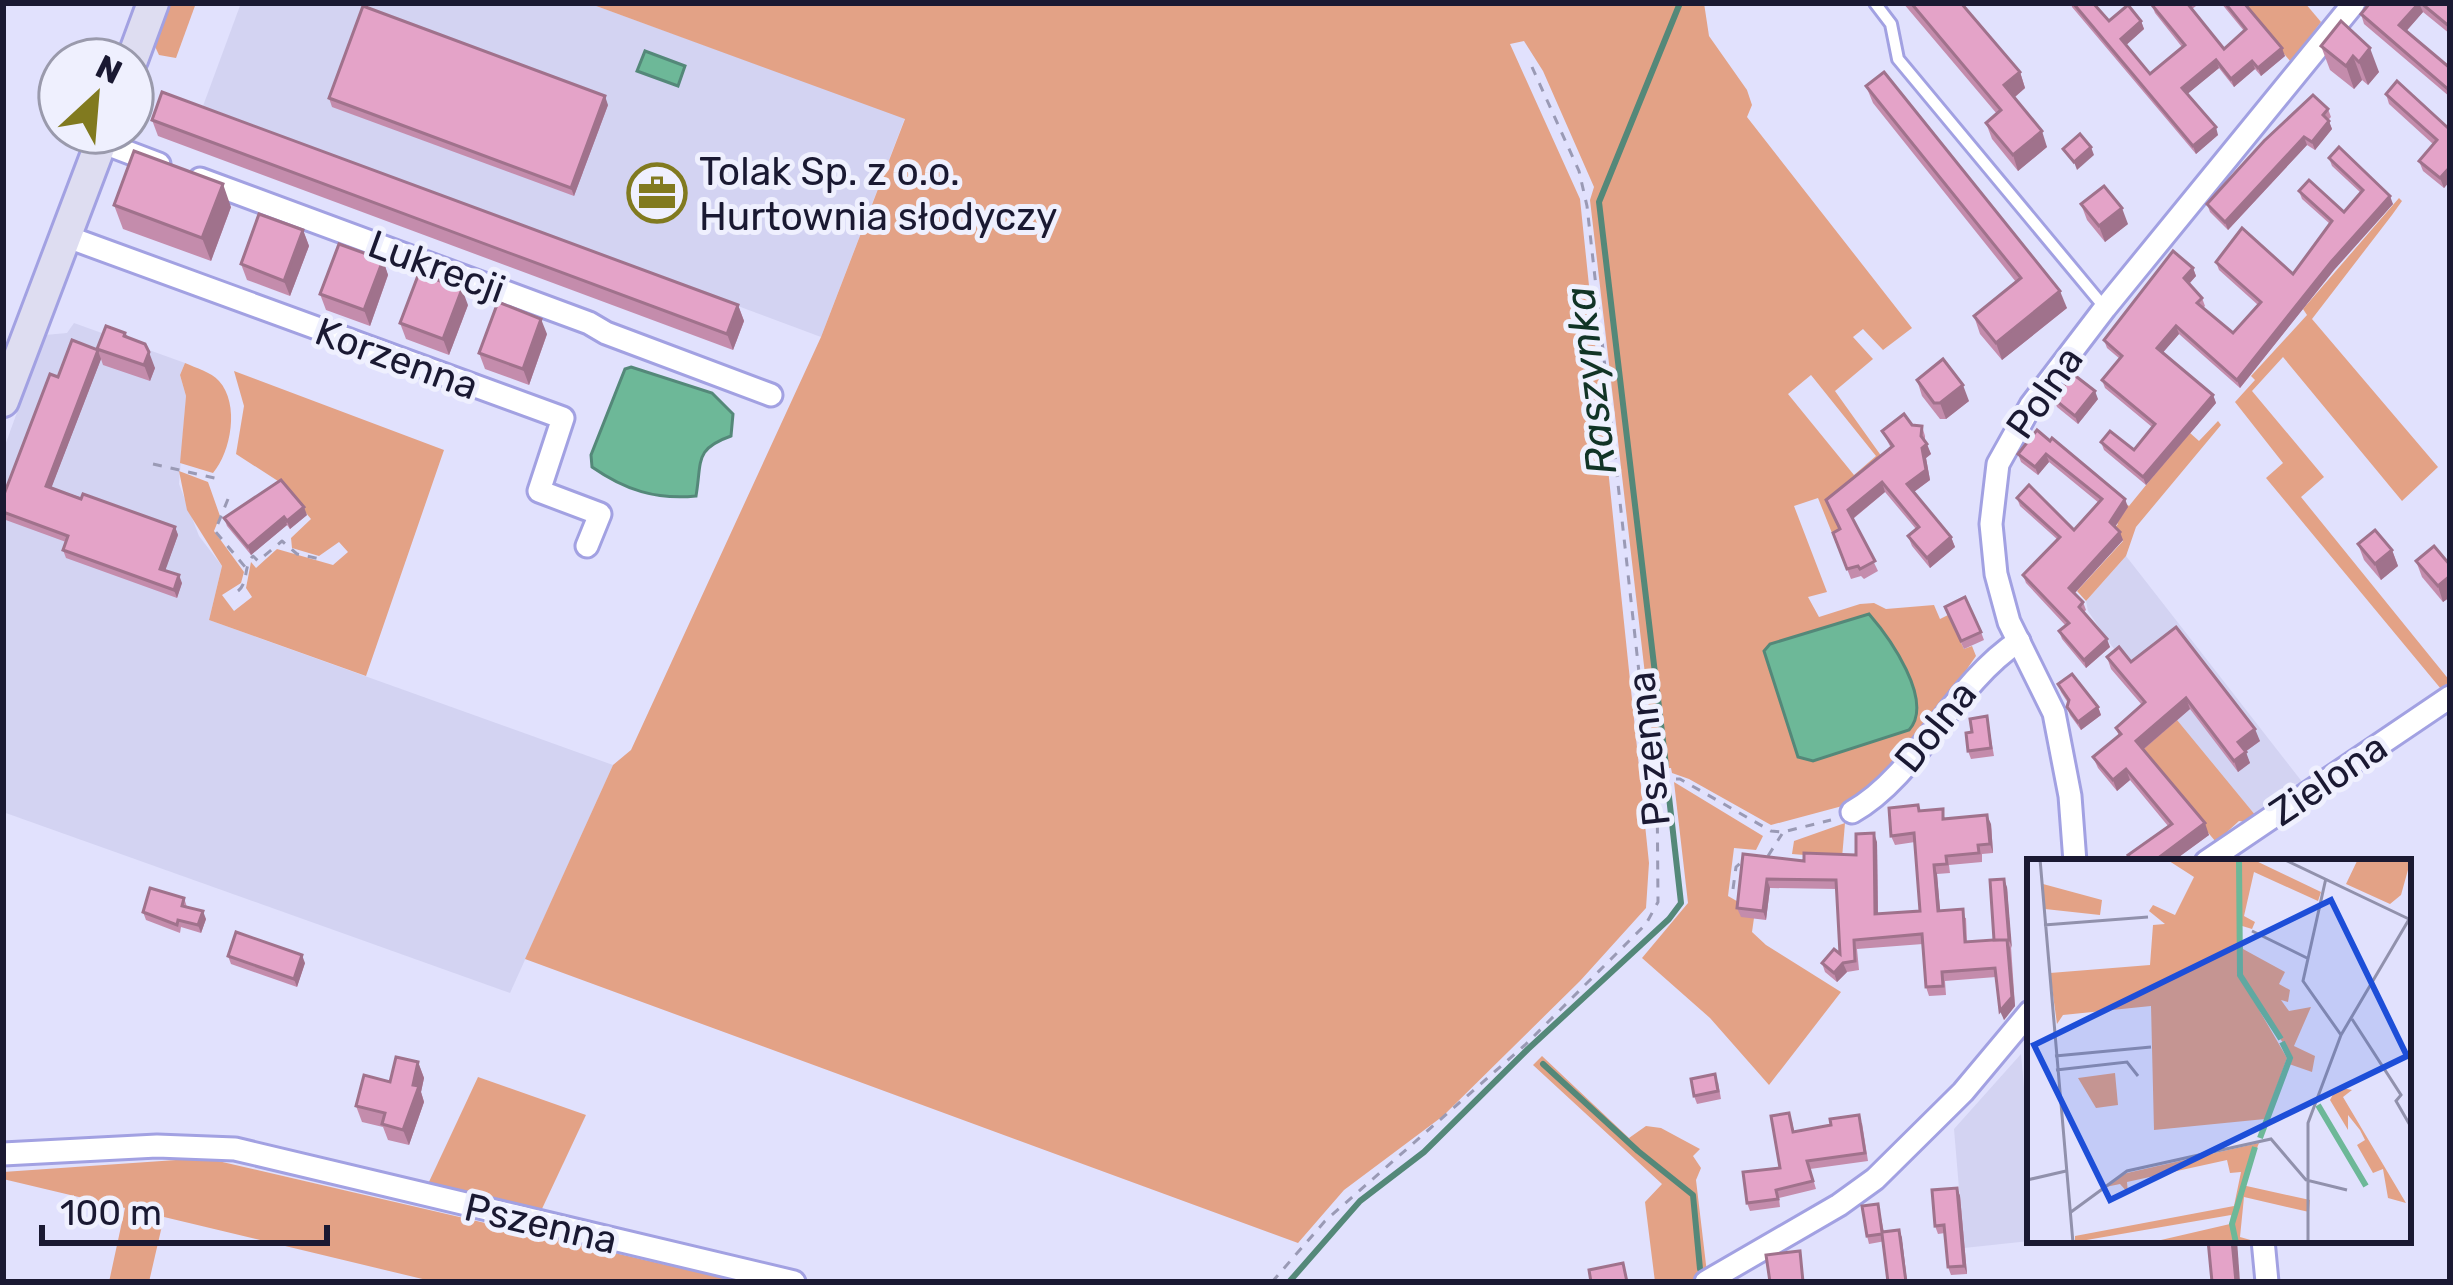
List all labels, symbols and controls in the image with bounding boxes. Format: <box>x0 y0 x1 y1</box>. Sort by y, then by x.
north arrow <box>36 36 156 156</box>
text: N <box>90 47 128 92</box>
place label: Tolak Sp. z o.o. Hurtownia słodyczy <box>699 149 1058 240</box>
office icon: Tolak Sp. z o.o. Hurtownia słodyczy <box>626 162 688 224</box>
street label: Lukrecji <box>362 221 511 313</box>
water label: Raszynka <box>1555 284 1627 478</box>
street label: Korzenna <box>309 308 484 410</box>
street label: Polna <box>1997 338 2093 447</box>
street label: Pszenna <box>1618 669 1680 828</box>
street label: Dolna <box>1885 672 1986 781</box>
street label: Zielona <box>2261 724 2396 836</box>
inset map <box>2027 859 2411 1243</box>
scale bar <box>42 1171 327 1245</box>
street label: Pszenna <box>460 1184 622 1264</box>
text: 100 m <box>60 1191 162 1234</box>

